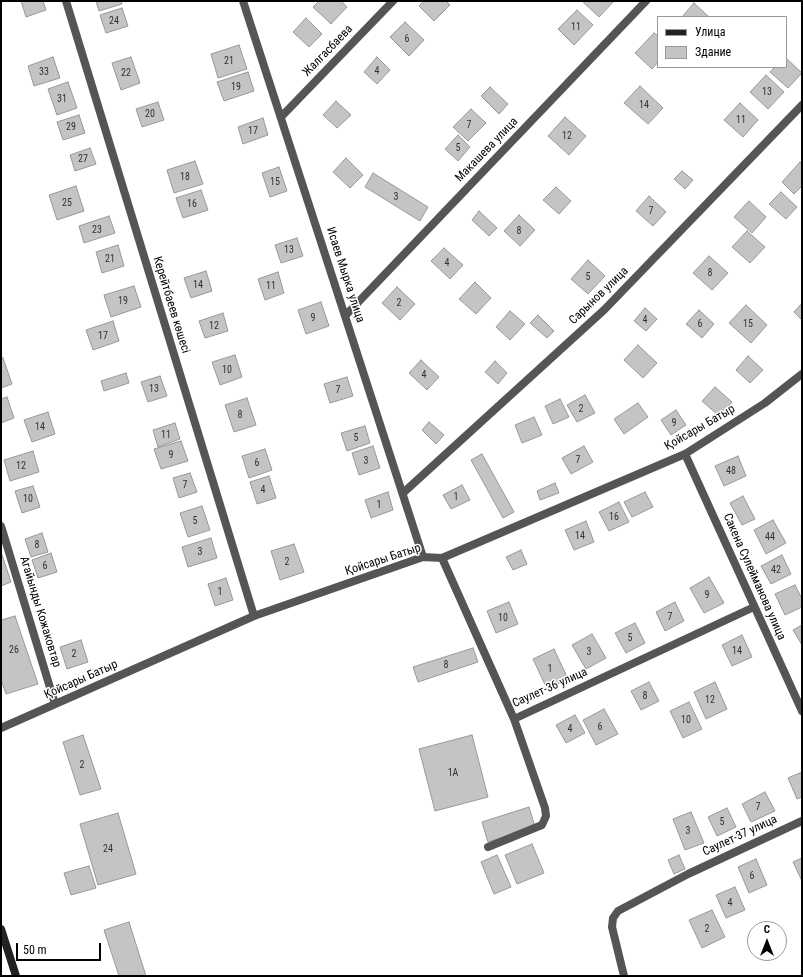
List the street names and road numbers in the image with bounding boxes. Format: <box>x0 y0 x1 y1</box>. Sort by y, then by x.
street label: Жалгасбаева <box>300 22 356 80</box>
street label: Макашева улица <box>453 115 521 185</box>
street label: Исаев Мырка улица <box>323 225 367 325</box>
street label: Керейтбаеев көшесі <box>149 255 193 355</box>
street label: Сарынов улица <box>566 264 632 328</box>
street label: Қойсары Батыр <box>662 402 738 454</box>
street label: Сакена Сулейманова улица <box>720 511 788 643</box>
street label: Қойсары Батыр <box>343 541 423 579</box>
street label: Агайынды Кожаковтар <box>16 555 64 669</box>
street label: Қойсары Батыр <box>42 657 120 703</box>
street label: Саулет-36 улица <box>510 665 590 711</box>
street label: Саулет-37 улица <box>700 812 780 860</box>

